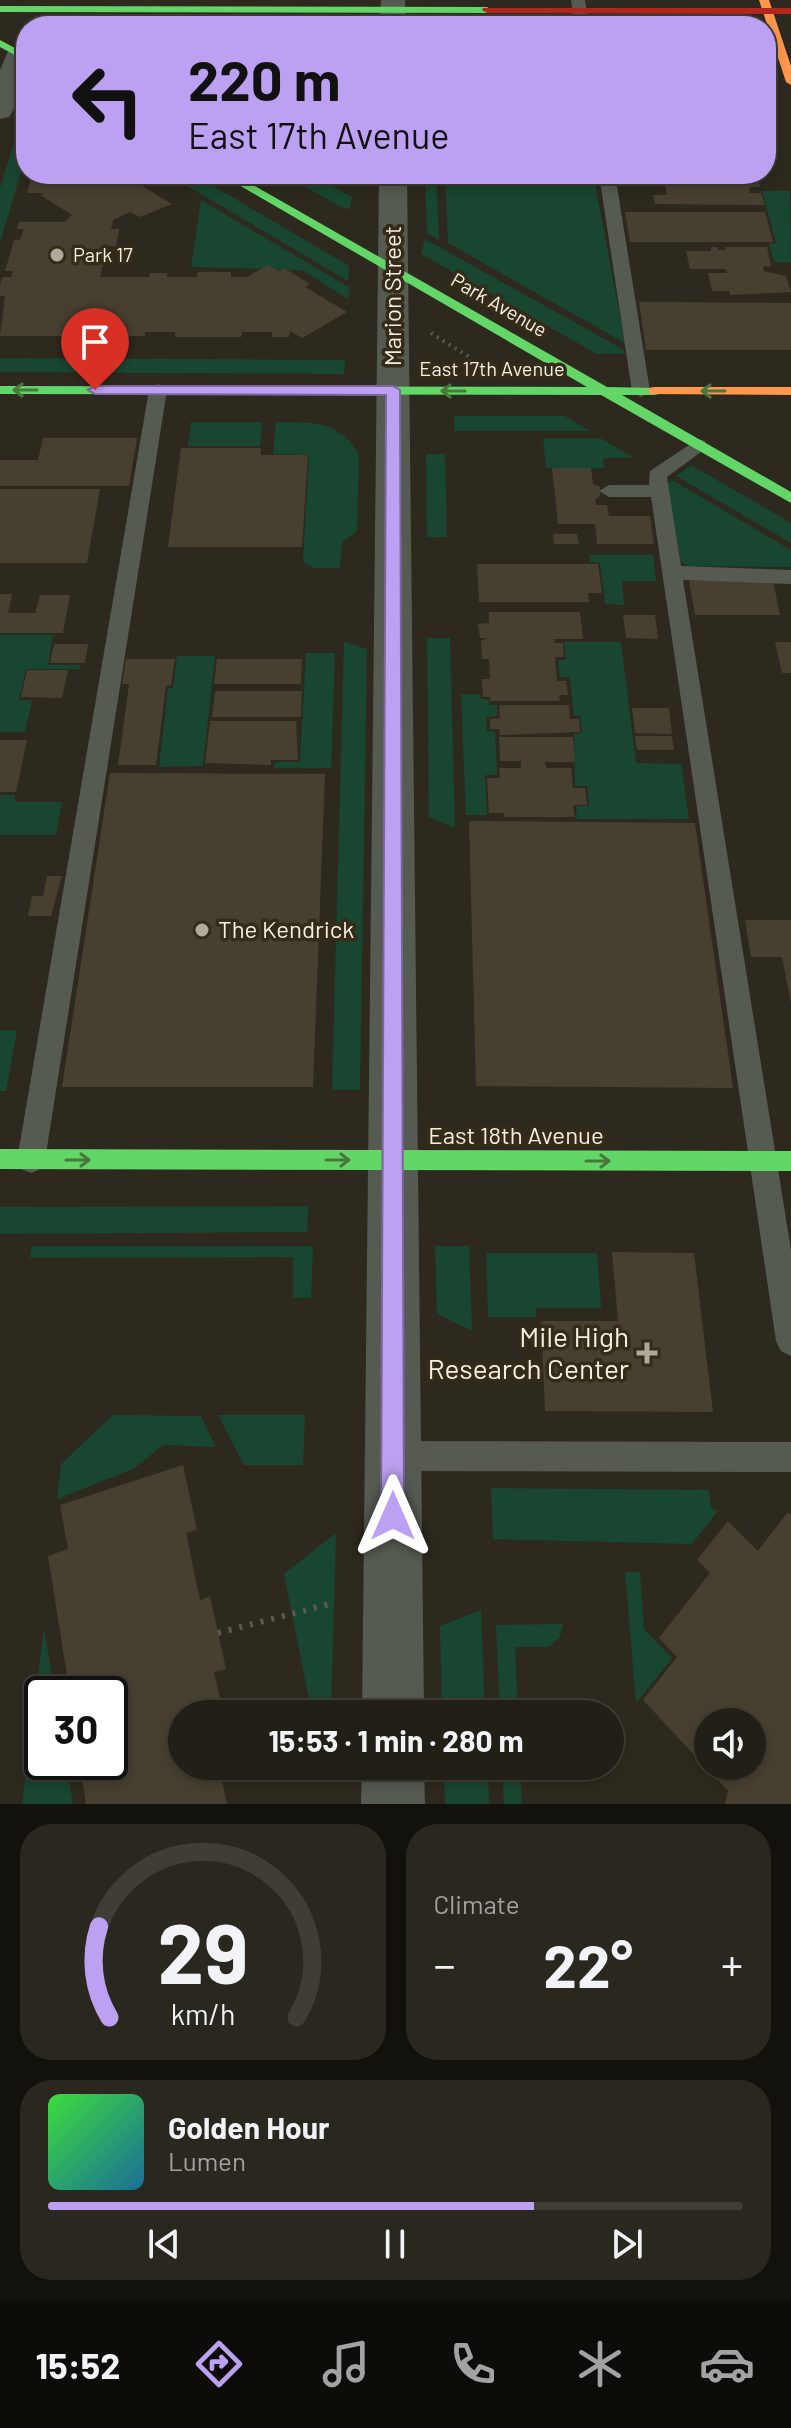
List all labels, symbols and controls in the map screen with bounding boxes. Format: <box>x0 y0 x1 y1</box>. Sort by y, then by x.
text: 220 m <box>188 45 341 112</box>
icon: left <box>56 48 160 152</box>
text: East 17th Avenue <box>188 113 450 156</box>
street label: Marion Street <box>377 226 406 366</box>
place label: Park 17 <box>73 242 133 266</box>
marker: Park 17 <box>48 246 66 264</box>
street label: Park Avenue <box>447 267 552 341</box>
pin <box>61 308 129 390</box>
icon: arrive <box>73 320 117 364</box>
street label: East 17th Avenue <box>419 356 565 380</box>
one-way arrow <box>12 382 39 398</box>
one-way arrow <box>440 383 467 399</box>
one-way arrow <box>700 383 727 399</box>
place label: The Kendrick <box>218 914 354 943</box>
marker: The Kendrick <box>193 921 211 939</box>
street label: East 18th Avenue <box>428 1120 604 1149</box>
one-way arrow <box>64 1152 91 1168</box>
one-way arrow <box>324 1152 351 1168</box>
one-way arrow <box>584 1153 611 1169</box>
place label: Mile High Research Center <box>428 1319 629 1385</box>
marker: Mile High Research Center <box>636 1342 658 1364</box>
position arrow <box>351 1474 435 1558</box>
speed limit sign: 30 <box>24 1676 128 1780</box>
map controls <box>694 1708 766 1780</box>
button: sound <box>694 1708 766 1780</box>
text: 15:53 · 1 min · 280 m <box>268 1722 524 1758</box>
text: Climate <box>434 1888 520 1919</box>
text: 29 <box>157 1901 248 2001</box>
text: 22° <box>543 1928 633 2000</box>
text: − <box>434 1937 456 1990</box>
text: + <box>721 1937 743 1990</box>
text: km/h <box>170 1996 235 2031</box>
text: Golden Hour <box>168 2109 330 2145</box>
text: Lumen <box>168 2145 246 2176</box>
icon: previous <box>142 2222 186 2266</box>
icon: pause <box>373 2222 417 2266</box>
icon: next <box>605 2222 649 2266</box>
icon: directions <box>191 2336 247 2392</box>
icon: music <box>318 2336 374 2392</box>
icon: phone <box>445 2336 501 2392</box>
icon: climate <box>572 2336 628 2392</box>
icon: car <box>699 2336 755 2392</box>
text: 15:52 <box>36 2343 120 2386</box>

